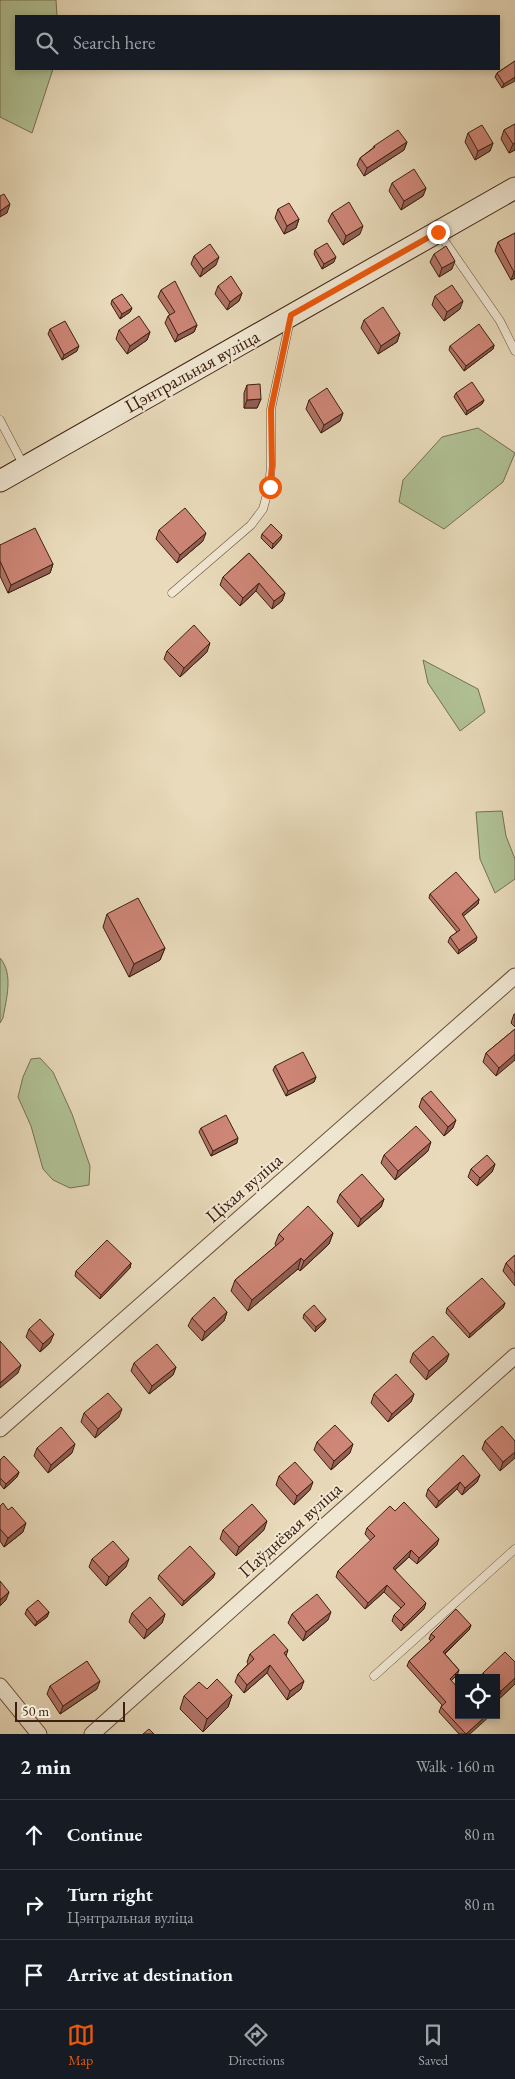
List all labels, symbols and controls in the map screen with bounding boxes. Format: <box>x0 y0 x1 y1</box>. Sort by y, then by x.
search box <box>15 15 500 70</box>
icon: search <box>33 29 61 57</box>
text: Search here <box>73 30 155 55</box>
route end <box>427 221 450 244</box>
street label: Цэнтральная вуліца <box>120 323 264 418</box>
route start <box>259 476 282 499</box>
street label: Ціхая вуліца <box>200 1147 288 1228</box>
street label: Паўднёвая вуліца <box>233 1476 348 1583</box>
map controls <box>455 1674 500 1719</box>
button: locate <box>455 1674 500 1719</box>
scale bar <box>15 1699 125 1722</box>
text: 50 m <box>22 1702 49 1720</box>
text: 2 min <box>20 1753 71 1780</box>
text: Walk · 160 m <box>416 1756 495 1777</box>
icon: ahead <box>20 1821 48 1849</box>
text: Continue <box>67 1822 142 1847</box>
text: 80 m <box>464 1824 495 1845</box>
text: Turn right <box>67 1882 153 1907</box>
icon: right <box>20 1891 48 1919</box>
text: 80 m <box>464 1894 495 1915</box>
text: Цэнтральная вуліца <box>67 1907 194 1928</box>
icon: arrive <box>20 1961 48 1989</box>
text: Arrive at destination <box>67 1962 233 1987</box>
tab: Map <box>67 2021 95 2069</box>
tab: Directions <box>228 2021 285 2069</box>
tab: Saved <box>418 2021 448 2069</box>

